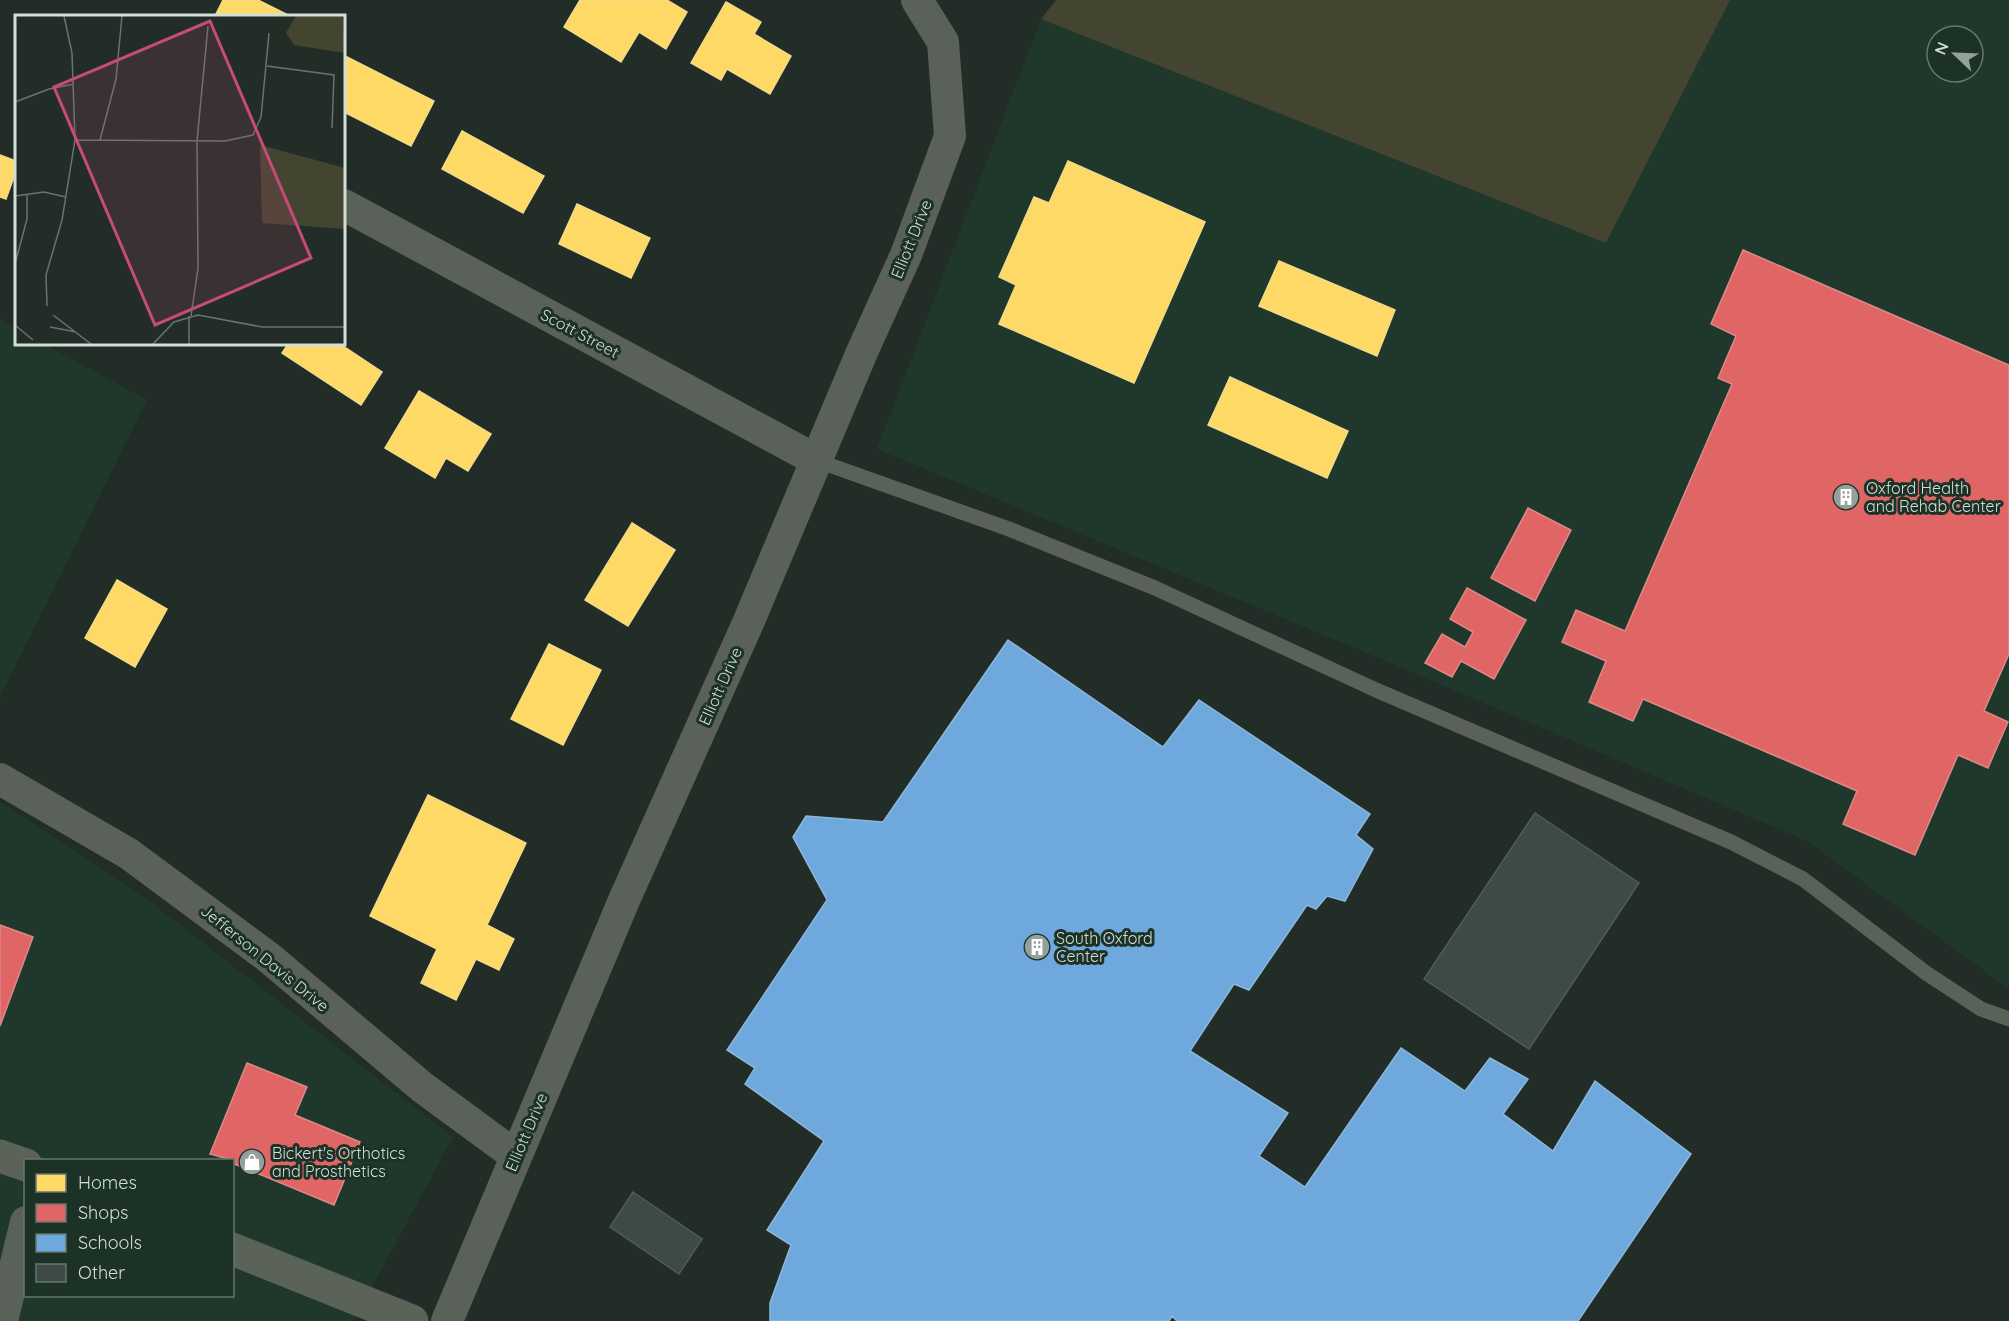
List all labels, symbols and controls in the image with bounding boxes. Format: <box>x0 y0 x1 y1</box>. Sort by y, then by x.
inset map <box>15 15 345 345</box>
north arrow <box>1925 24 1985 84</box>
text: N <box>1930 39 1953 57</box>
street label: Elliott Drive <box>886 197 936 281</box>
street label: Scott Street <box>537 304 623 362</box>
place label: Oxford Health and Rehab Center <box>1866 478 2001 516</box>
building icon: Oxford Health and Rehab Center <box>1831 482 1861 512</box>
street label: Elliott Drive <box>694 644 746 728</box>
street label: Jefferson Davis Drive <box>197 900 333 1016</box>
place label: South Oxford Center <box>1056 928 1153 966</box>
building icon: South Oxford Center <box>1022 932 1052 962</box>
street label: Elliott Drive <box>501 1090 551 1174</box>
place label: Bickert's Orthotics and Prosthetics <box>272 1143 405 1181</box>
shop icon: Bickert's Orthotics and Prosthetics <box>237 1147 267 1177</box>
legend <box>24 1159 234 1297</box>
text: Homes <box>78 1171 137 1194</box>
text: Shops <box>78 1201 129 1224</box>
text: Schools <box>78 1231 142 1254</box>
text: Other <box>78 1261 125 1284</box>

